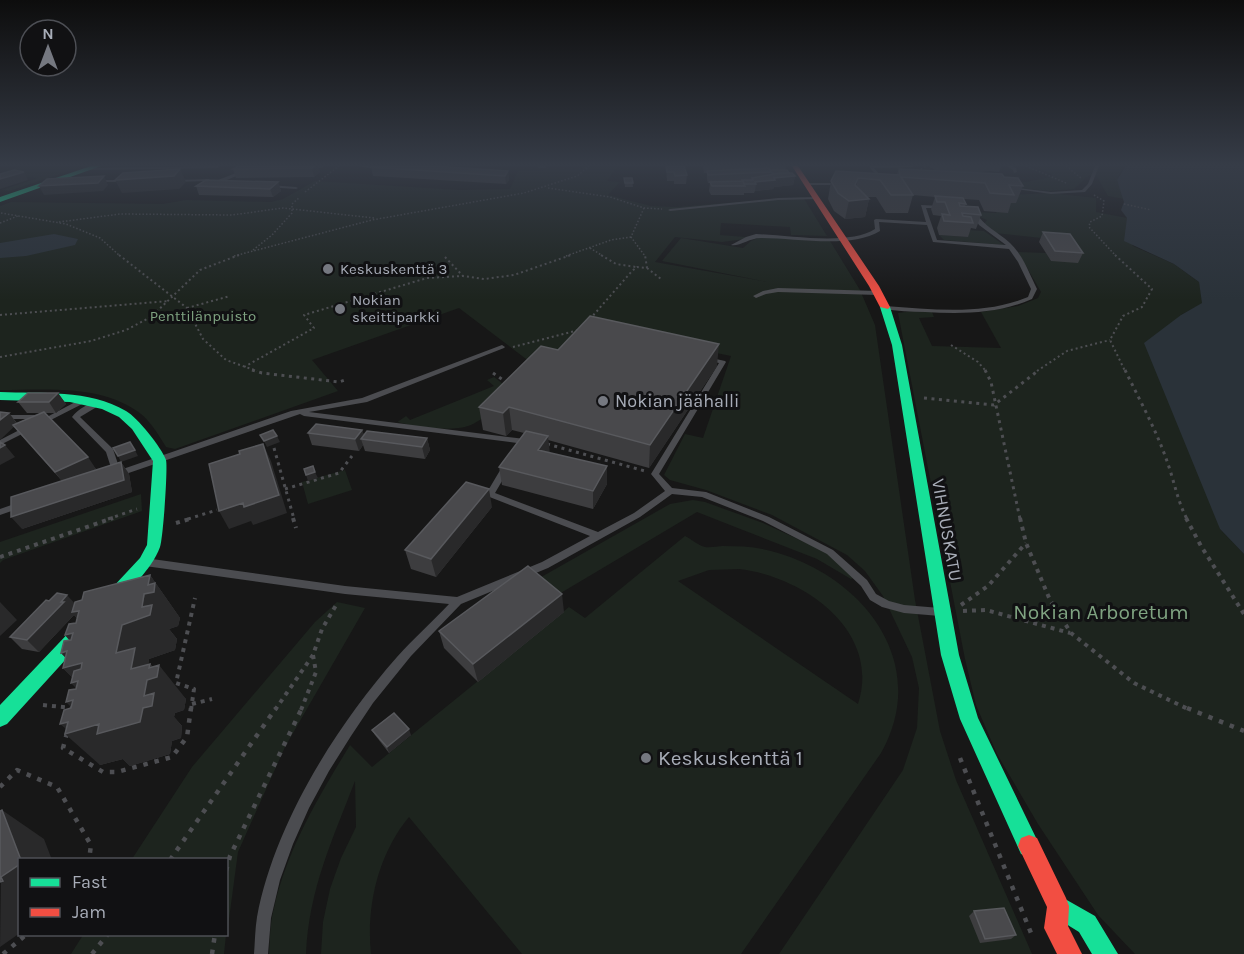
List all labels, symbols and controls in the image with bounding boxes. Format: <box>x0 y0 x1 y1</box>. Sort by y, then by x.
north arrow <box>18 18 78 78</box>
text: N <box>42 24 54 43</box>
place label: Keskuskenttä 3 <box>340 260 447 278</box>
marker: Keskuskenttä 3 <box>321 262 335 276</box>
place label: Nokian skeittiparkki <box>352 291 440 326</box>
marker: Nokian skeittiparkki <box>333 302 347 316</box>
park label: Penttilänpuisto <box>150 307 256 325</box>
place label: Nokian jäähalli <box>615 390 739 412</box>
marker: Nokian jäähalli <box>596 394 610 408</box>
street label: VIHNUSKATU <box>927 477 967 583</box>
park label: Nokian Arboretum <box>1013 600 1189 624</box>
place label: Keskuskenttä 1 <box>658 746 803 770</box>
marker: Keskuskenttä 1 <box>639 751 653 765</box>
legend <box>18 858 228 936</box>
text: Fast <box>72 871 107 893</box>
text: Jam <box>72 901 106 923</box>

